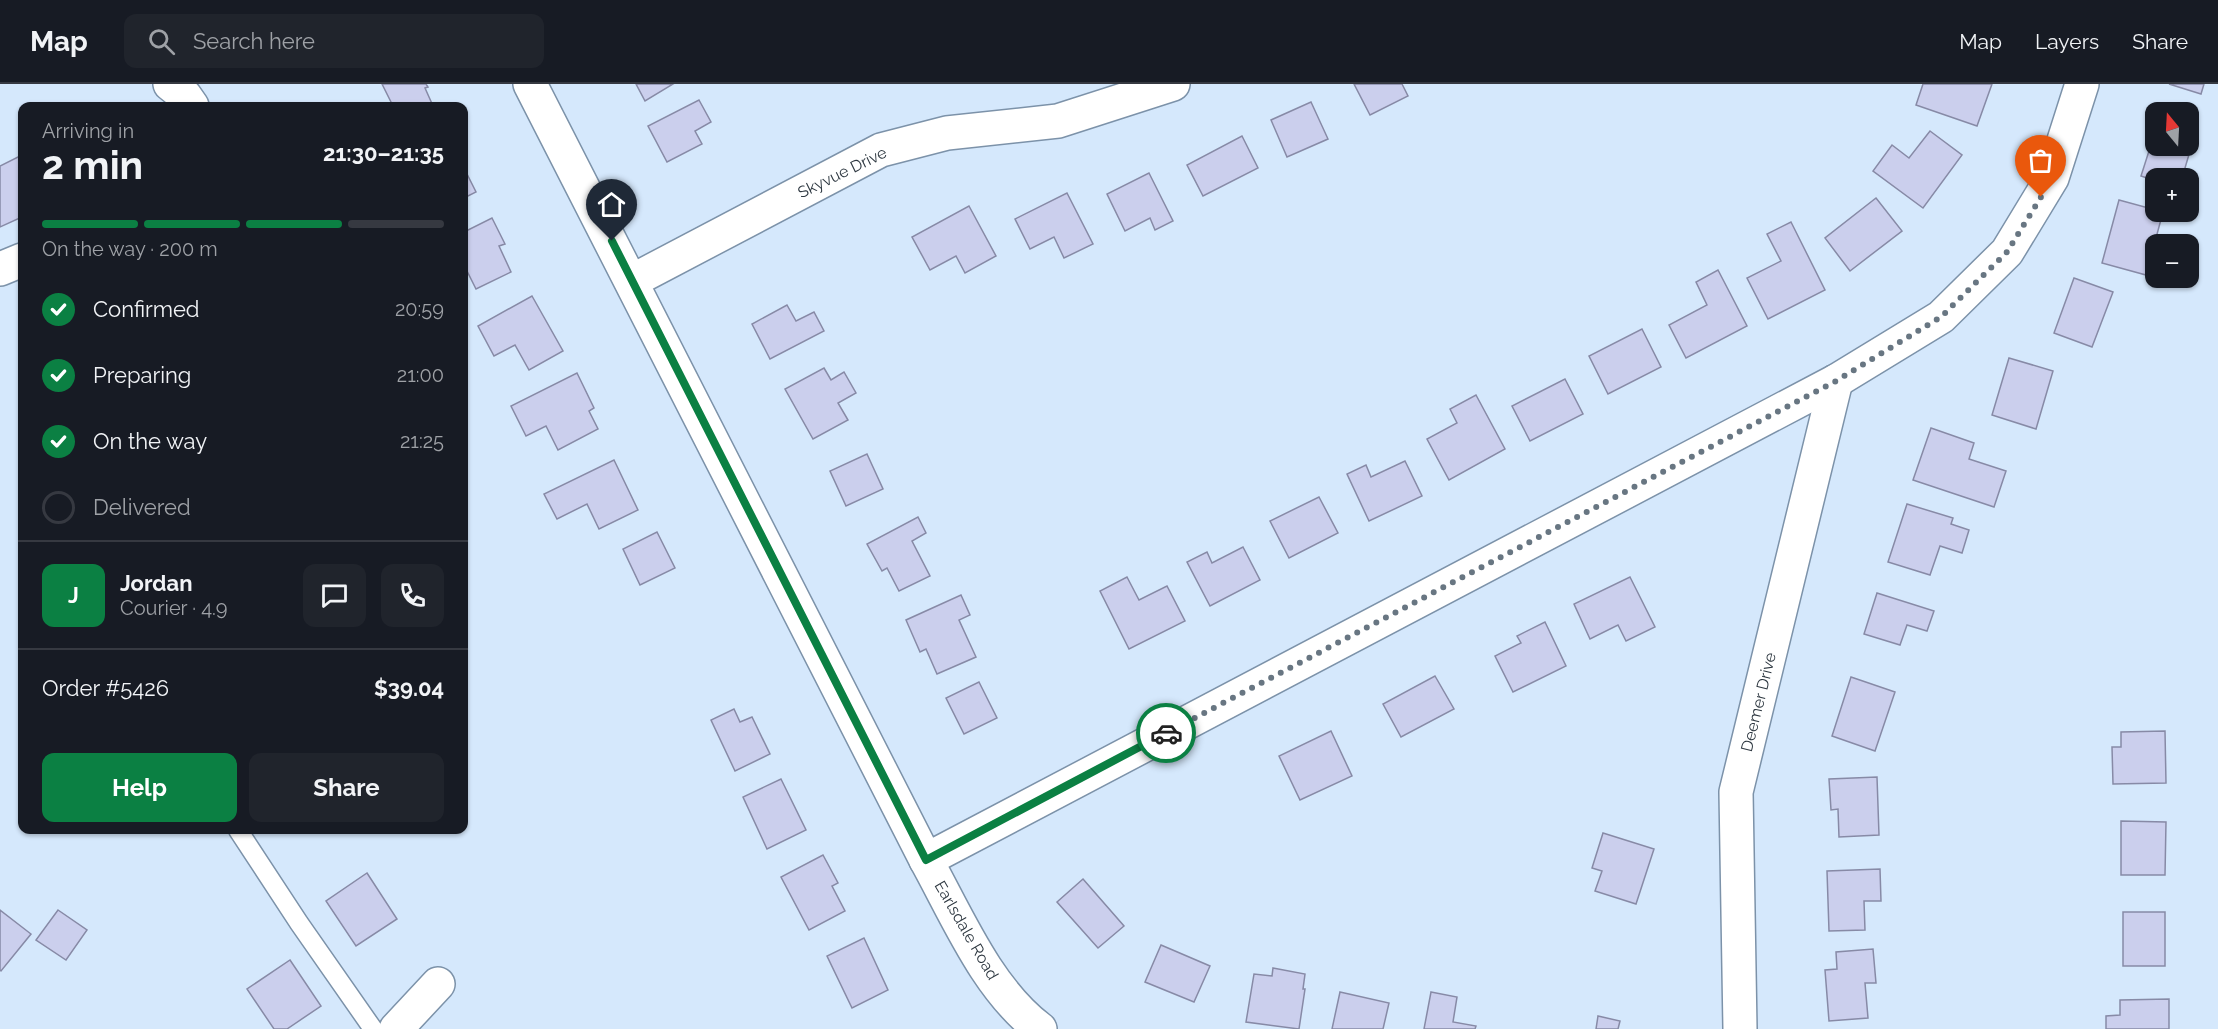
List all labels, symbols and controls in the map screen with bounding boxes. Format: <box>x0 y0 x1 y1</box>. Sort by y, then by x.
search box <box>124 14 544 68</box>
text: Map <box>30 25 88 58</box>
icon: search <box>145 25 178 58</box>
text: Search here <box>193 28 315 54</box>
text: Map <box>1959 29 2002 54</box>
text: Layers <box>2035 29 2099 54</box>
text: Share <box>2132 29 2188 54</box>
north arrow <box>2145 102 2199 156</box>
map controls <box>2145 102 2199 288</box>
text: Arriving in <box>42 119 134 143</box>
pin <box>2015 135 2066 197</box>
text: 21:30–21:35 <box>323 140 444 166</box>
text: 2 min <box>42 142 143 188</box>
street label: Skyvue Drive <box>795 143 890 202</box>
icon: bag <box>2024 144 2057 177</box>
button: + <box>2145 168 2199 222</box>
pin <box>586 179 637 241</box>
icon: home <box>595 188 628 221</box>
button: − <box>2145 234 2199 288</box>
text: On the way · 200 m <box>42 237 218 261</box>
icon: check <box>42 293 75 326</box>
text: Confirmed <box>93 296 200 322</box>
text: 20:59 <box>395 297 444 321</box>
icon: check <box>42 359 75 392</box>
text: Preparing <box>93 362 191 388</box>
text: 21:00 <box>397 363 444 387</box>
icon: check <box>42 425 75 458</box>
text: On the way <box>93 428 207 454</box>
text: 21:25 <box>400 429 444 453</box>
text: Delivered <box>93 494 191 520</box>
button: chat <box>303 564 366 627</box>
button: phone <box>381 564 444 627</box>
text: Jordan <box>120 570 192 596</box>
text: J <box>68 582 79 608</box>
text: Courier · 4.9 <box>120 596 228 620</box>
street label: Deemer Drive <box>1737 650 1780 754</box>
text: Order #5426 <box>42 675 169 701</box>
text: $39.04 <box>374 675 444 701</box>
courier <box>1136 703 1196 763</box>
icon: car <box>1150 717 1183 750</box>
button: Help <box>42 753 237 822</box>
button: Share <box>249 753 444 822</box>
street label: Earlsdale Road <box>931 877 1003 983</box>

